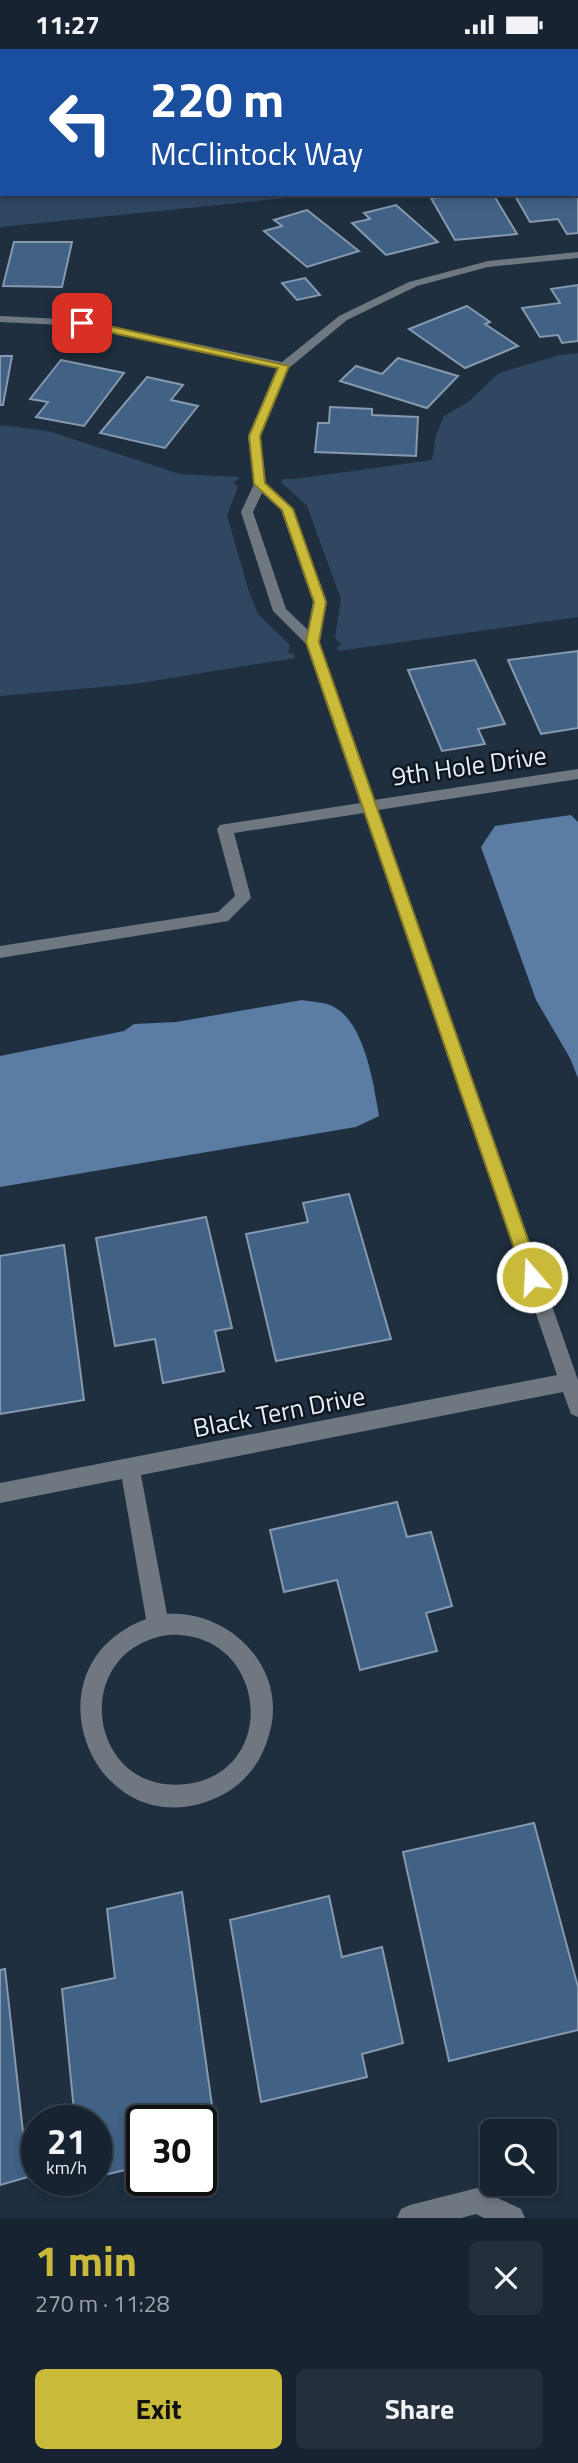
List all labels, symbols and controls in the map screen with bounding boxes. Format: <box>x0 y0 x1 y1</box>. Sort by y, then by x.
text: 11:27 <box>35 5 100 44</box>
text: 220 m <box>150 61 284 136</box>
icon: left <box>35 77 126 168</box>
text: McClintock Way <box>150 129 363 177</box>
pin <box>52 293 112 353</box>
icon: arrive <box>63 304 101 342</box>
street label: 9th Hole Drive <box>389 735 549 796</box>
position arrow <box>495 1240 569 1314</box>
street label: Black Tern Drive <box>190 1376 368 1447</box>
speed limit sign: 30 <box>126 2105 217 2196</box>
text: 21 <box>47 2114 86 2168</box>
map controls <box>480 2119 557 2196</box>
button: search <box>480 2119 557 2196</box>
text: km/h <box>46 2154 87 2181</box>
text: 1 min <box>35 2228 137 2292</box>
button: close <box>469 2241 543 2315</box>
text: 270 m · 11:28 <box>35 2286 170 2321</box>
button: Exit <box>35 2369 282 2449</box>
button: Share <box>296 2369 543 2449</box>

